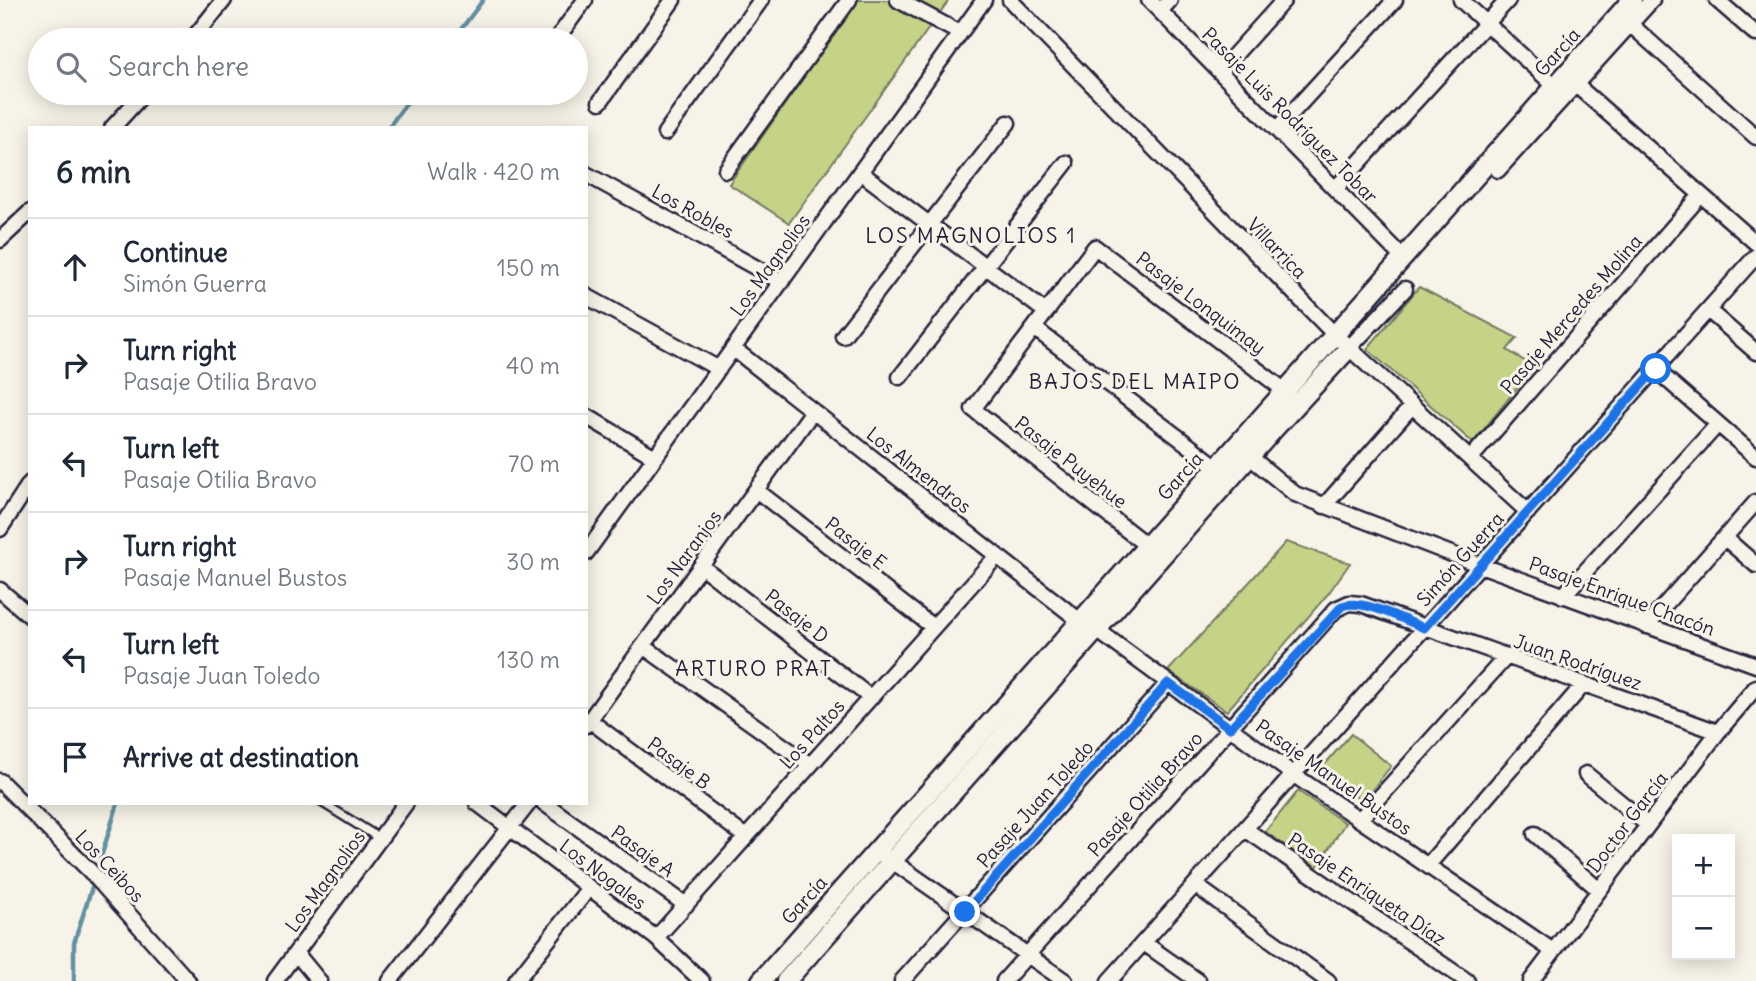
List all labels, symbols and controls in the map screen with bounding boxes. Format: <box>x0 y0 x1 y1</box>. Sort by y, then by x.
street label: Pasaje Luis Rodríguez Tobar <box>1197 22 1383 208</box>
street label: García <box>1529 23 1585 81</box>
search box <box>28 28 588 105</box>
icon: search <box>52 48 90 86</box>
text: Search here <box>108 50 249 83</box>
text: 6 min <box>56 153 131 191</box>
text: Walk · 420 m <box>427 157 560 186</box>
street label: Los Robles <box>648 179 738 243</box>
street label: Los Magnolios <box>725 209 815 321</box>
street label: Villarrica <box>1242 212 1312 284</box>
district label: LOS MAGNOLIOS 1 <box>865 222 1077 249</box>
street label: Pasaje Mercedes Molina <box>1495 229 1647 399</box>
text: Continue <box>123 236 228 269</box>
street label: Pasaje Lonquimay <box>1131 246 1271 360</box>
icon: ahead <box>56 248 94 286</box>
text: 150 m <box>497 253 560 282</box>
text: Simón Guerra <box>123 269 267 298</box>
text: Turn right <box>123 334 236 367</box>
icon: right <box>56 346 94 384</box>
text: 40 m <box>506 351 560 380</box>
route start <box>1640 353 1671 384</box>
text: Pasaje Otilia Bravo <box>123 367 317 396</box>
district label: BAJOS DEL MAIPO <box>1028 368 1242 395</box>
street label: Pasaje Puyehue <box>1010 411 1132 513</box>
street label: Los Almendros <box>862 422 976 518</box>
text: Turn left <box>123 432 219 465</box>
icon: left <box>56 444 94 482</box>
street label: García <box>1152 447 1208 505</box>
text: 70 m <box>508 449 560 478</box>
text: Pasaje Otilia Bravo <box>123 465 317 494</box>
street label: Los Naranjos <box>642 505 726 609</box>
street label: Simón Guerra <box>1411 507 1509 611</box>
street label: Pasaje E <box>820 512 892 574</box>
text: Turn right <box>123 530 236 563</box>
icon: right <box>56 542 94 580</box>
text: 30 m <box>506 547 560 576</box>
street label: Pasaje Enrique Chacón <box>1526 551 1718 641</box>
text: Pasaje Manuel Bustos <box>123 563 347 592</box>
street label: Pasaje D <box>761 584 833 648</box>
text: Turn left <box>123 628 219 661</box>
street label: Juan Rodríguez <box>1511 629 1645 695</box>
icon: left <box>56 640 94 678</box>
text: 130 m <box>497 645 560 674</box>
district label: ARTURO PRAT <box>675 655 833 682</box>
text: Pasaje Juan Toledo <box>123 661 320 690</box>
street label: Los Paltos <box>774 694 850 774</box>
street label: Pasaje Manuel Bustos <box>1251 714 1417 840</box>
street label: Pasaje Otilia Bravo <box>1082 726 1208 862</box>
street label: Pasaje B <box>643 732 715 794</box>
street label: Pasaje Juan Toledo <box>972 735 1098 873</box>
icon: arrive <box>56 738 94 776</box>
text: Arrive at destination <box>123 741 359 774</box>
street label: Doctor García <box>1581 767 1673 877</box>
street label: Pasaje A <box>607 820 679 882</box>
street label: Los Ceibos <box>70 825 150 907</box>
street label: Los Magnolios <box>280 825 370 937</box>
street label: Pasaje Enriqueta Díaz <box>1283 827 1451 951</box>
street label: Los Nogales <box>555 834 651 914</box>
map controls <box>1672 834 1735 960</box>
button: + <box>1672 834 1735 897</box>
street label: García <box>776 871 832 929</box>
route end <box>949 896 980 927</box>
button: − <box>1672 897 1735 960</box>

